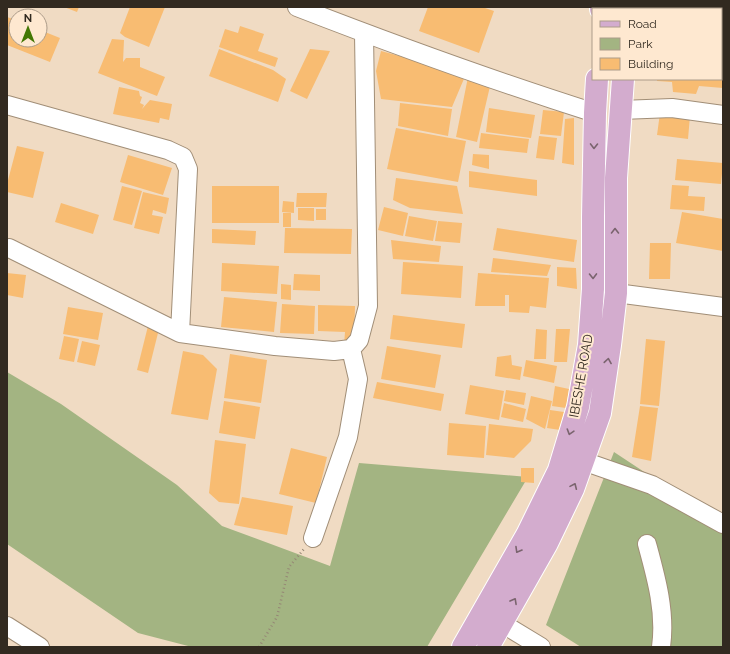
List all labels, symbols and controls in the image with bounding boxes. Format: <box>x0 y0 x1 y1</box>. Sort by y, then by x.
north arrow <box>8 8 48 48</box>
legend <box>592 8 722 80</box>
text: N <box>24 12 32 25</box>
text: Road <box>628 17 657 31</box>
text: Park <box>628 37 653 51</box>
text: Building <box>628 57 674 71</box>
one-way arrow <box>590 143 598 149</box>
one-way arrow <box>611 228 619 234</box>
one-way arrow <box>589 273 597 279</box>
street label: IBESHE ROAD <box>566 333 596 419</box>
one-way arrow <box>603 358 612 364</box>
one-way arrow <box>566 428 575 435</box>
one-way arrow <box>569 482 577 490</box>
one-way arrow <box>516 546 523 553</box>
one-way arrow <box>510 598 517 605</box>

